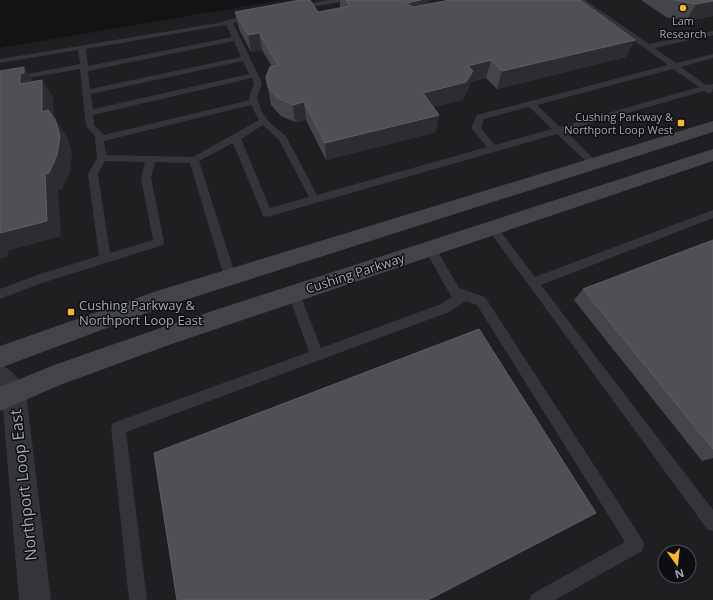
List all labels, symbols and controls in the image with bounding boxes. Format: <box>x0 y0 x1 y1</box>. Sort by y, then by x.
marker: Lam Research <box>678 3 688 13</box>
place label: Lam Research <box>659 13 707 41</box>
place label: Cushing Parkway & Northport Loop West <box>564 109 673 137</box>
marker: Cushing Parkway & Northport Loop West <box>676 118 686 128</box>
street label: Cushing Parkway <box>303 248 407 297</box>
place label: Cushing Parkway & Northport Loop East <box>79 296 203 329</box>
marker: Cushing Parkway & Northport Loop East <box>66 307 76 317</box>
street label: Northport Loop East <box>4 408 42 562</box>
north arrow <box>657 544 697 584</box>
text: N <box>673 566 686 583</box>

